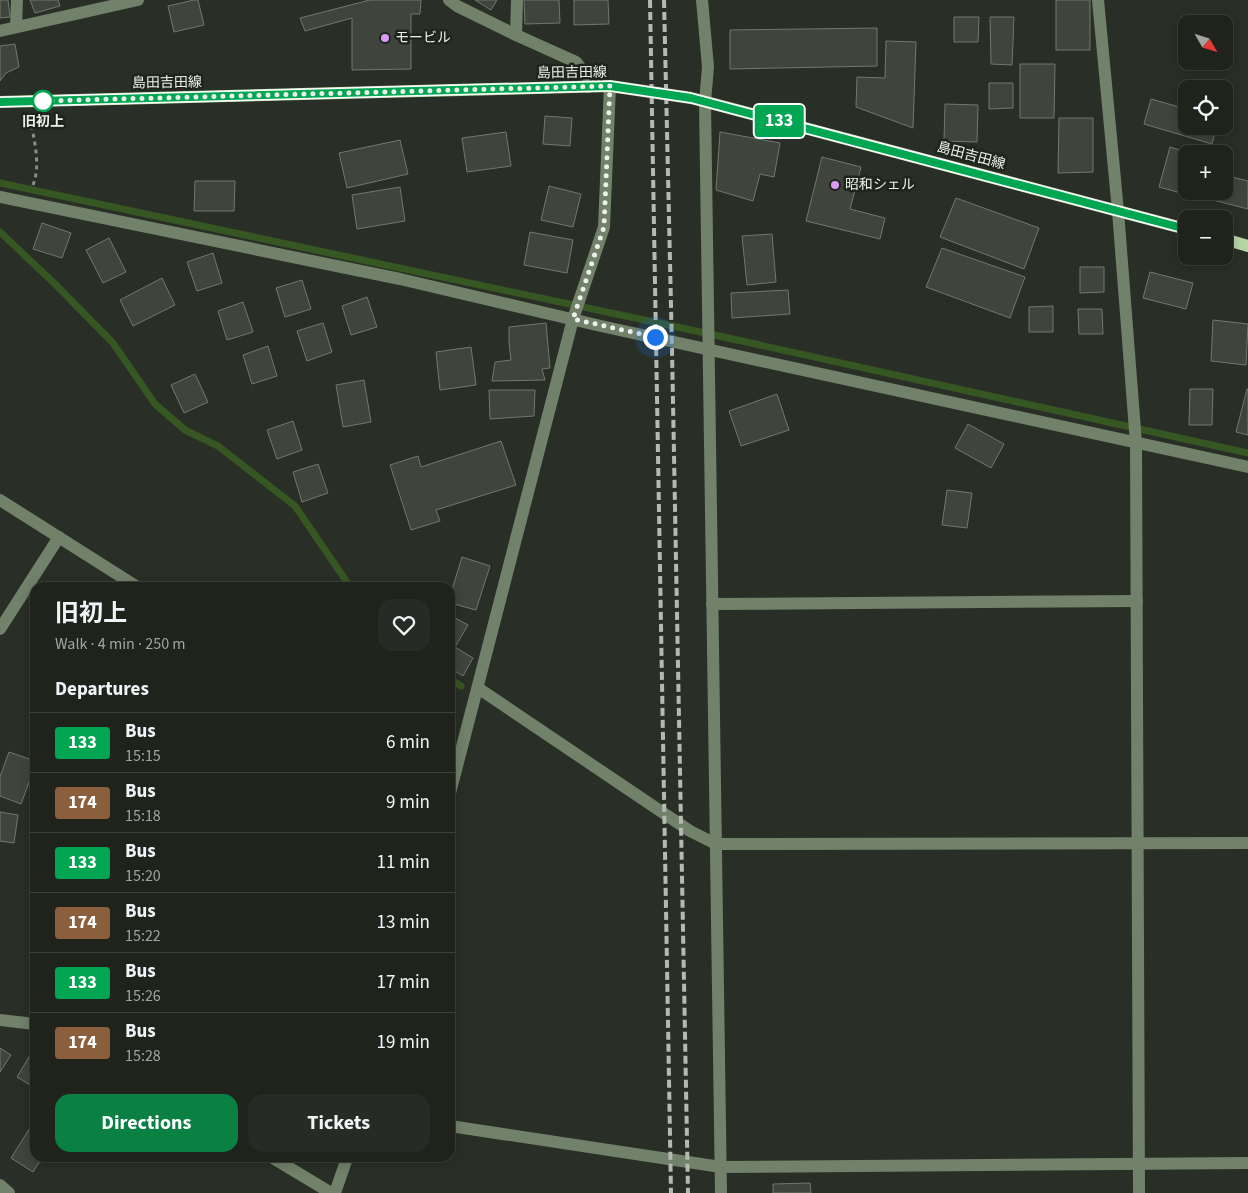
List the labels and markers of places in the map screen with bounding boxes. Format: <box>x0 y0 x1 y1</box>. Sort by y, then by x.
place label: モービル <box>395 28 451 48</box>
marker: モービル <box>379 32 391 44</box>
marker: 旧初上 <box>32 90 54 112</box>
place label: 旧初上 <box>22 112 64 132</box>
place label: 昭和シェル <box>845 175 915 195</box>
marker: 昭和シェル <box>829 179 841 191</box>

